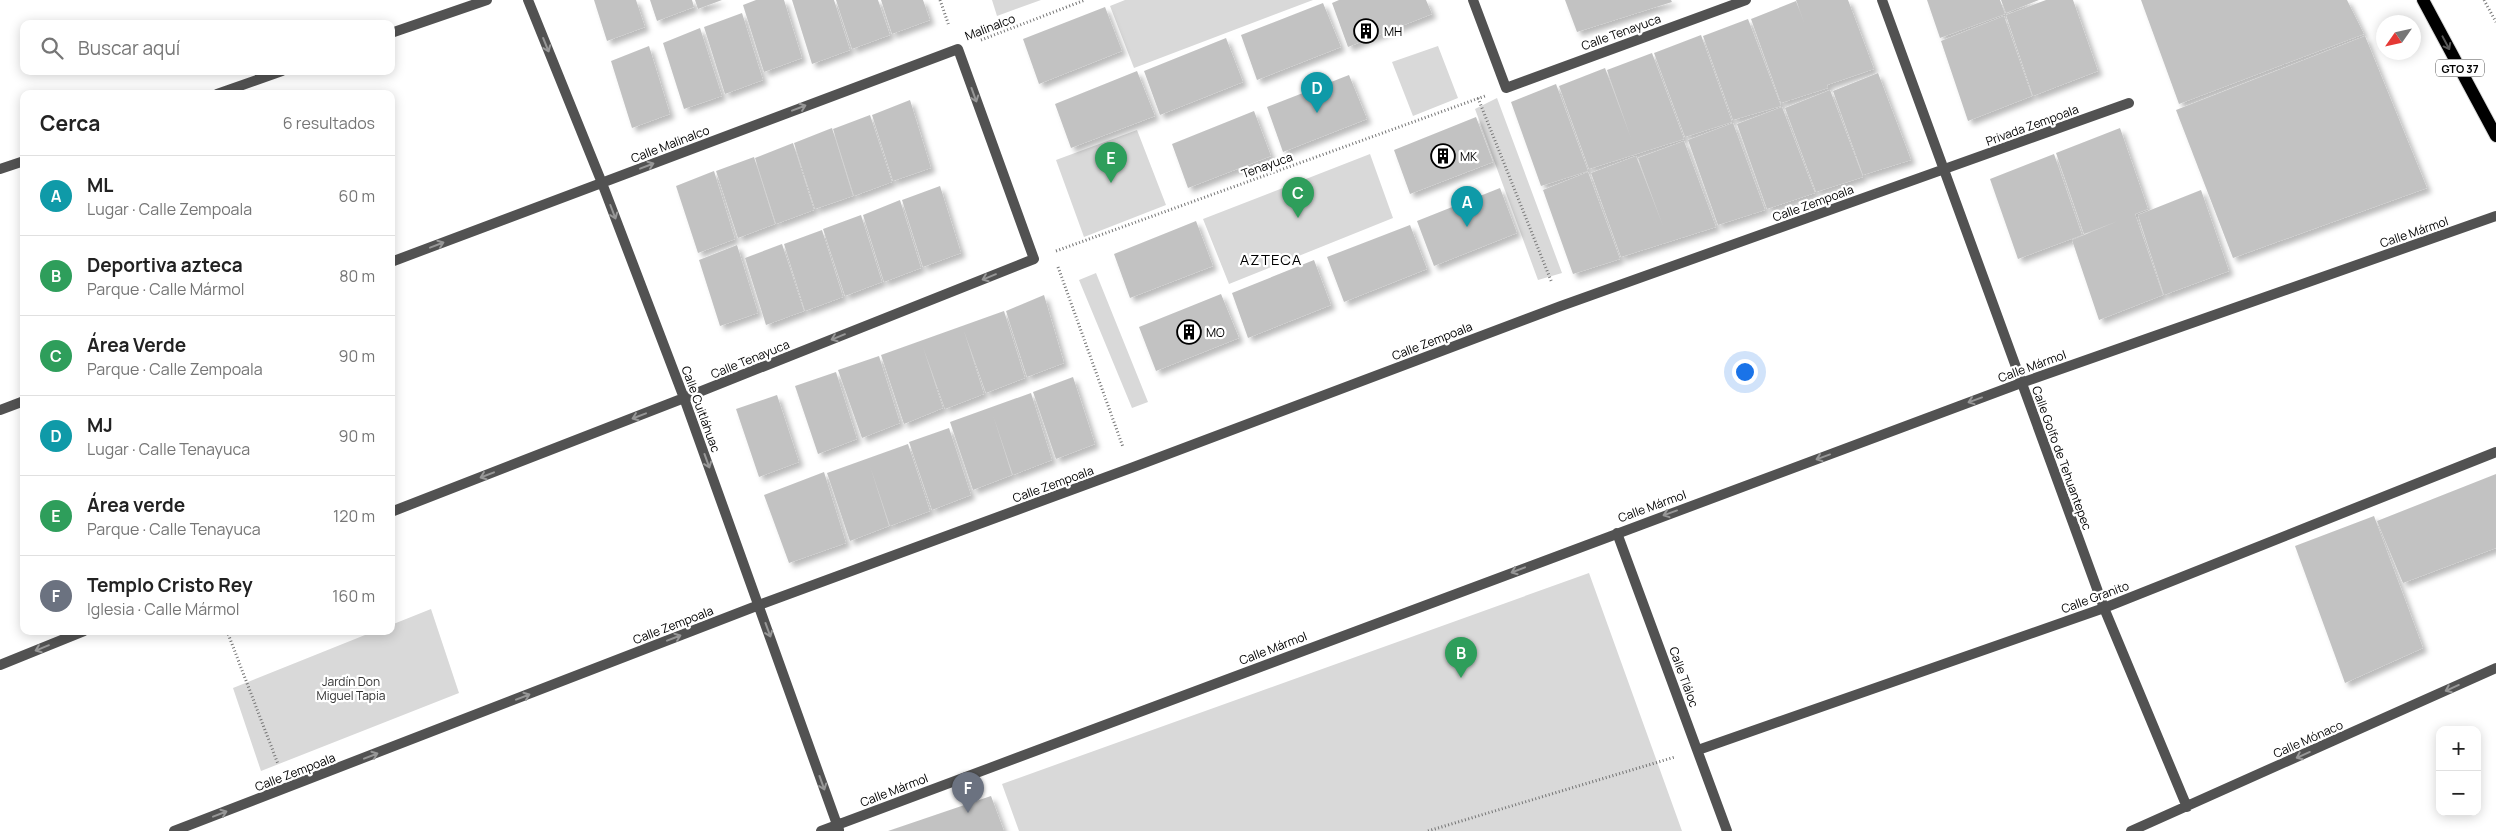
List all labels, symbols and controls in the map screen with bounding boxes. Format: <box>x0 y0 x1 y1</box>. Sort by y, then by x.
street label: Malinalco <box>962 10 1018 44</box>
street label: Calle Tenayuca <box>1579 10 1663 54</box>
north arrow <box>2376 15 2421 60</box>
building icon: MH <box>1353 18 1379 44</box>
search box <box>20 20 395 75</box>
place label: MH <box>1384 23 1402 40</box>
icon: search <box>38 34 66 62</box>
text: Buscar aquí <box>78 35 180 61</box>
one-way arrow <box>2442 35 2451 50</box>
one-way arrow <box>542 37 552 52</box>
road number: GTO 37 <box>2436 59 2484 76</box>
pin: D <box>1301 72 1333 113</box>
one-way arrow <box>970 86 979 102</box>
street label: Privada Zempoala <box>1983 100 2081 150</box>
one-way arrow <box>791 103 807 112</box>
text: Cerca <box>40 109 100 137</box>
text: 6 resultados <box>283 112 375 134</box>
street label: Calle Malinalco <box>628 121 712 167</box>
pin: E <box>1095 142 1127 183</box>
building icon: MK <box>1430 143 1456 169</box>
street label: Tenayuca <box>1239 148 1295 182</box>
place label: MK <box>1460 148 1478 165</box>
one-way arrow <box>640 160 655 169</box>
text: ML <box>87 172 113 198</box>
pin: C <box>1282 177 1314 218</box>
street label: Calle Zempoala <box>1770 180 1856 226</box>
text: A <box>51 185 61 207</box>
text: 60 m <box>339 185 375 207</box>
pin: A <box>1451 186 1483 227</box>
text: Lugar · Calle Zempoala <box>87 198 252 220</box>
one-way arrow <box>609 204 618 220</box>
street label: Calle Mármol <box>2377 212 2451 252</box>
one-way arrow <box>429 240 444 249</box>
district label: AZTECA <box>1240 249 1302 270</box>
text: Deportiva azteca <box>87 252 243 278</box>
text: B <box>51 265 61 287</box>
text: 80 m <box>339 265 375 287</box>
one-way arrow <box>982 273 997 282</box>
text: Parque · Calle Mármol <box>87 278 244 300</box>
street label: Calle Zempoala <box>1389 318 1475 364</box>
building icon: MO <box>1176 319 1202 345</box>
place label: MO <box>1206 324 1225 341</box>
text: Área Verde <box>87 332 186 358</box>
one-way arrow <box>831 333 846 342</box>
street label: Calle Tenayuca <box>708 335 792 383</box>
text: C <box>50 345 62 367</box>
text: 90 m <box>339 345 375 367</box>
street label: Calle Mármol <box>1996 346 2068 386</box>
text: Parque · Calle Zempoala <box>87 358 263 380</box>
your location <box>1732 359 1758 385</box>
street label: Calle Cuitláhuac <box>678 364 725 455</box>
street label: Calle Golfo de Tehuantepec <box>2028 384 2096 533</box>
one-way arrow <box>1968 396 1983 405</box>
text: MJ <box>87 412 113 438</box>
one-way arrow <box>632 412 647 421</box>
text: D <box>50 425 62 447</box>
text: 90 m <box>339 425 375 447</box>
text: Lugar · Calle Tenayuca <box>87 438 250 460</box>
one-way arrow <box>703 452 712 468</box>
one-way arrow <box>1816 453 1831 462</box>
street label: Calle Zempoala <box>1010 461 1096 507</box>
one-way arrow <box>480 470 495 480</box>
street label: Calle Mármol <box>1616 486 1688 526</box>
text: Área verde <box>87 492 185 518</box>
text: E <box>51 505 61 527</box>
text: 120 m <box>333 505 375 527</box>
one-way arrow <box>1663 509 1679 518</box>
text: Parque · Calle Tenayuca <box>87 518 261 540</box>
one-way arrow <box>1511 566 1526 575</box>
text: Templo Cristo Rey <box>87 572 253 598</box>
street label: Calle Granito <box>2059 577 2131 617</box>
text: F <box>52 585 60 607</box>
text: 160 m <box>332 585 375 607</box>
text: Iglesia · Calle Mármol <box>87 598 240 620</box>
street label: Calle Zempoala <box>630 602 716 648</box>
one-way arrow <box>764 622 773 637</box>
street label: Calle Mármol <box>1237 627 1309 669</box>
one-way arrow <box>666 633 682 642</box>
pin: B <box>1445 637 1477 678</box>
one-way arrow <box>35 644 50 653</box>
street label: Calle Tláloc <box>1665 644 1703 710</box>
park label: Jardín Don Miguel Tapia <box>317 673 385 704</box>
one-way arrow <box>2445 684 2460 694</box>
one-way arrow <box>515 692 530 701</box>
street label: Calle Mónaco <box>2270 716 2346 762</box>
map controls <box>2436 726 2481 816</box>
button: + <box>2436 726 2481 771</box>
street label: Calle Zempoala <box>252 749 338 795</box>
one-way arrow <box>364 750 379 759</box>
one-way arrow <box>2296 750 2311 760</box>
street label: Calle Mármol <box>858 769 930 811</box>
button: − <box>2436 771 2481 816</box>
pin: F <box>952 772 984 813</box>
one-way arrow <box>818 775 827 790</box>
one-way arrow <box>212 809 227 818</box>

